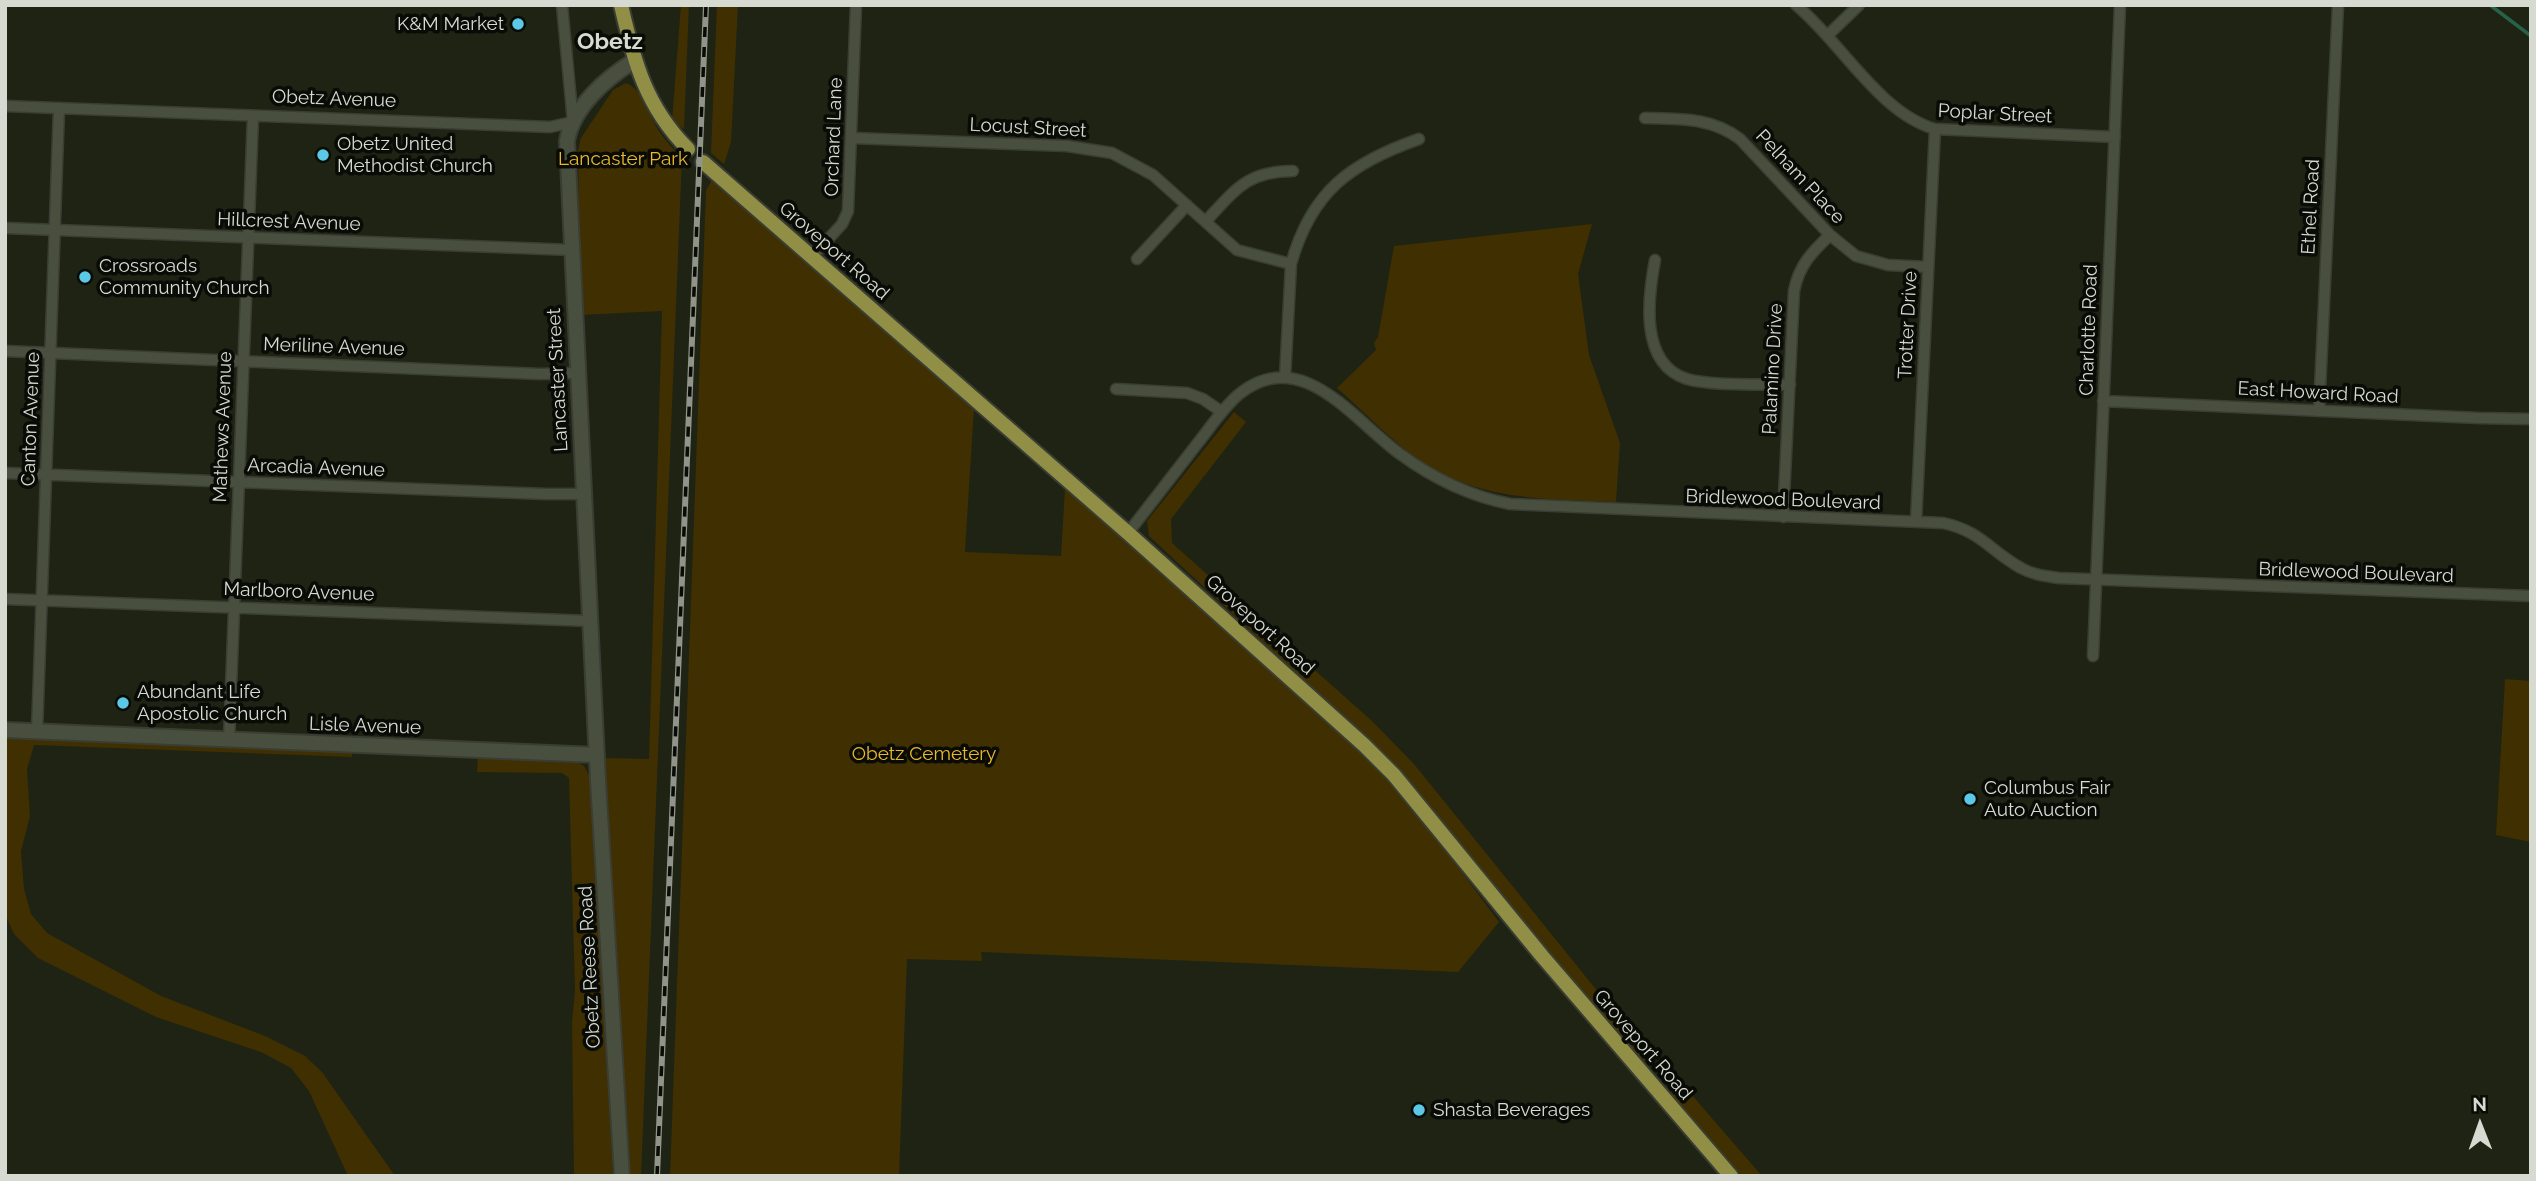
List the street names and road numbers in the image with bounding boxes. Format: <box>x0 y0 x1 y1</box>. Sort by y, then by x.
street label: Orchard Lane <box>821 77 847 197</box>
street label: Obetz Avenue <box>271 85 397 113</box>
street label: Poplar Street <box>1937 100 2053 128</box>
street label: Locust Street <box>969 114 1087 142</box>
street label: Pelham Place <box>1751 125 1849 229</box>
street label: Ethel Road <box>2297 159 2325 255</box>
street label: Groveport Road <box>774 197 894 305</box>
street label: Hillcrest Avenue <box>217 208 361 236</box>
street label: Charlotte Road <box>2075 264 2103 396</box>
street label: Trotter Drive <box>1894 270 1922 380</box>
street label: Palamino Drive <box>1758 303 1788 435</box>
street label: Lancaster Street <box>543 307 573 453</box>
street label: Meriline Avenue <box>263 333 405 361</box>
street label: Canton Avenue <box>17 351 45 487</box>
street label: Mathews Avenue <box>209 351 237 503</box>
street label: East Howard Road <box>2237 377 2399 409</box>
street label: Arcadia Avenue <box>247 454 385 482</box>
street label: Bridlewood Boulevard <box>1685 485 1881 515</box>
street label: Bridlewood Boulevard <box>2258 558 2454 588</box>
street label: Groveport Road <box>1201 570 1319 680</box>
street label: Marlboro Avenue <box>223 578 375 606</box>
street label: Lisle Avenue <box>309 713 421 739</box>
street label: Obetz Reese Road <box>574 885 606 1049</box>
street label: Groveport Road <box>1589 985 1697 1105</box>

